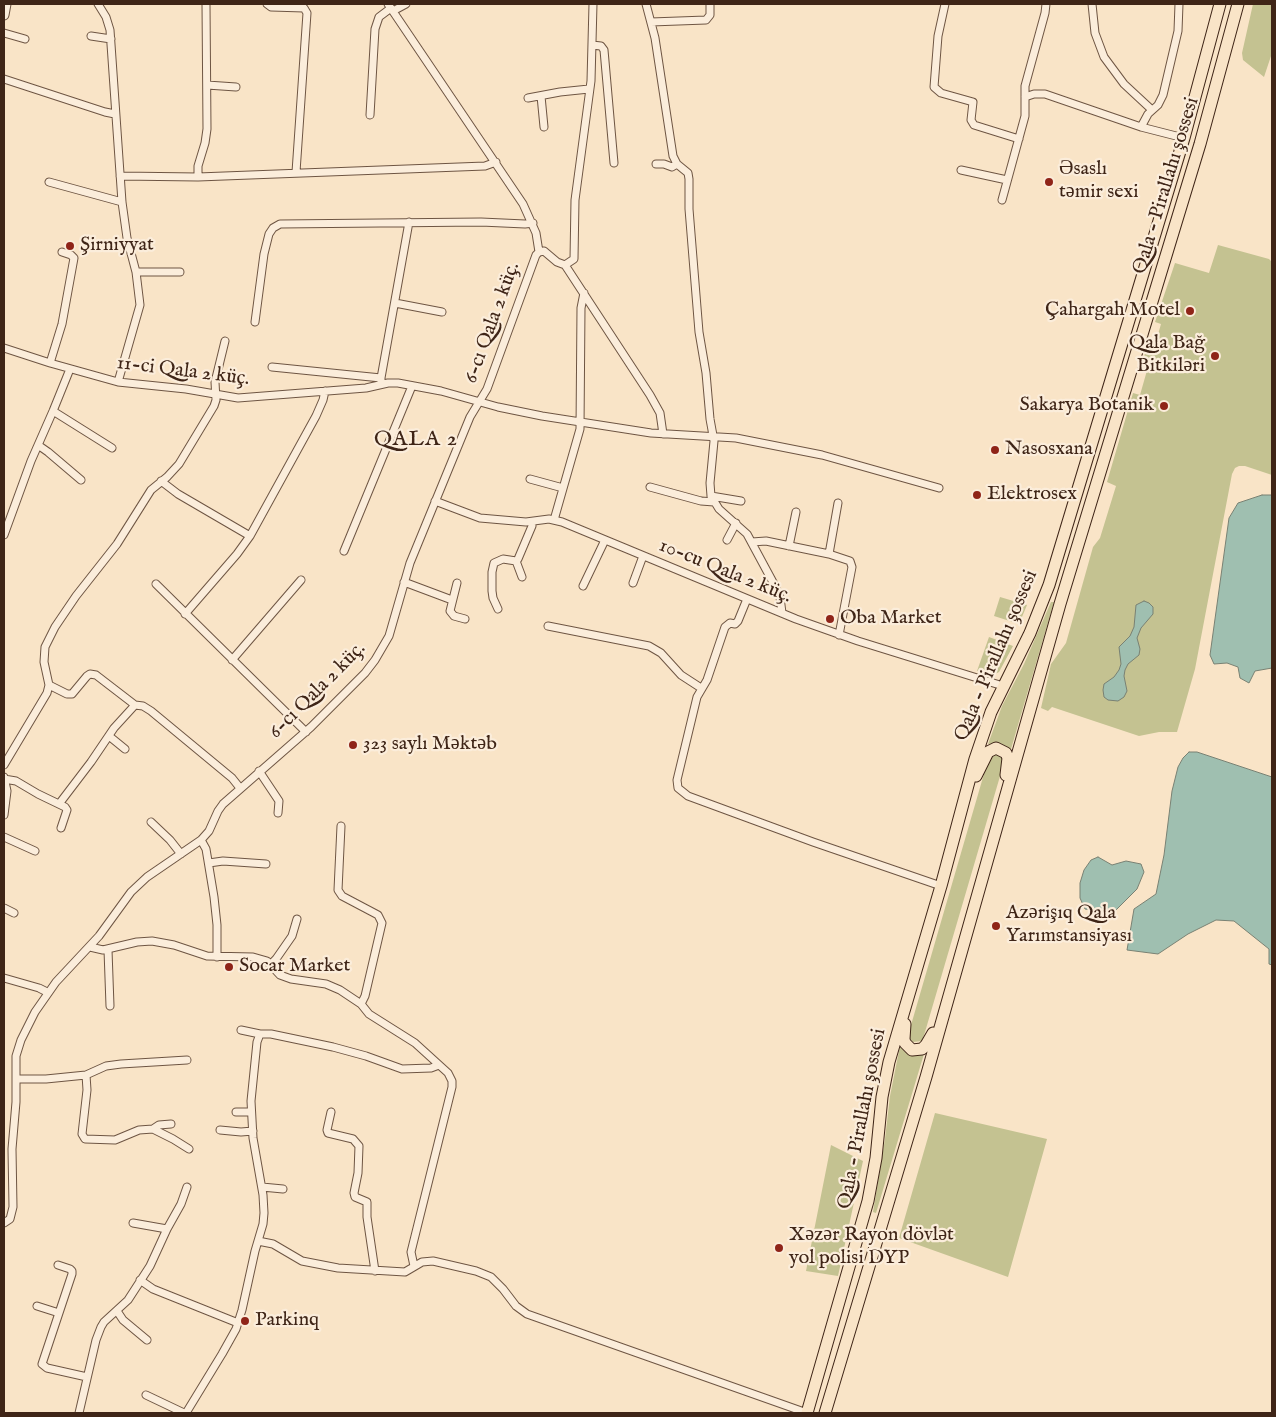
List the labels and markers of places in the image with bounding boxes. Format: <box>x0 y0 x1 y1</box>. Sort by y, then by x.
place label: Əsaslı təmir sexi <box>1059 158 1139 205</box>
marker: Əsaslı təmir sexi <box>1043 176 1055 188</box>
place label: Şirniyyat <box>80 234 154 258</box>
marker: Şirniyyat <box>64 240 76 252</box>
place label: Çahargah Motel <box>1045 299 1180 323</box>
marker: Çahargah Motel <box>1184 305 1196 317</box>
place label: Qala Bağ Bitkiləri <box>1129 332 1205 379</box>
marker: Qala Bağ Bitkiləri <box>1209 350 1221 362</box>
place label: Sakarya Botanik <box>1020 394 1154 418</box>
marker: Sakarya Botanik <box>1158 400 1170 412</box>
place label: Nasosxana <box>1005 438 1093 462</box>
marker: Nasosxana <box>989 444 1001 456</box>
place label: Elektrosex <box>987 483 1077 507</box>
marker: Elektrosex <box>971 489 983 501</box>
place label: Oba Market <box>840 607 942 631</box>
marker: Oba Market <box>824 613 836 625</box>
place label: 323 saylı Məktəb <box>363 733 497 757</box>
marker: 323 saylı Məktəb <box>347 739 359 751</box>
place label: Azərişıq Qala Yarımstansiyası <box>1006 902 1132 949</box>
marker: Azərişıq Qala Yarımstansiyası <box>990 920 1002 932</box>
place label: Socar Market <box>239 955 350 979</box>
marker: Socar Market <box>223 961 235 973</box>
place label: Xəzər Rayon dövlət yol polisi DYP <box>789 1224 954 1271</box>
marker: Xəzər Rayon dövlət yol polisi DYP <box>773 1242 785 1254</box>
place label: Parkinq <box>255 1309 319 1333</box>
marker: Parkinq <box>239 1315 251 1327</box>

